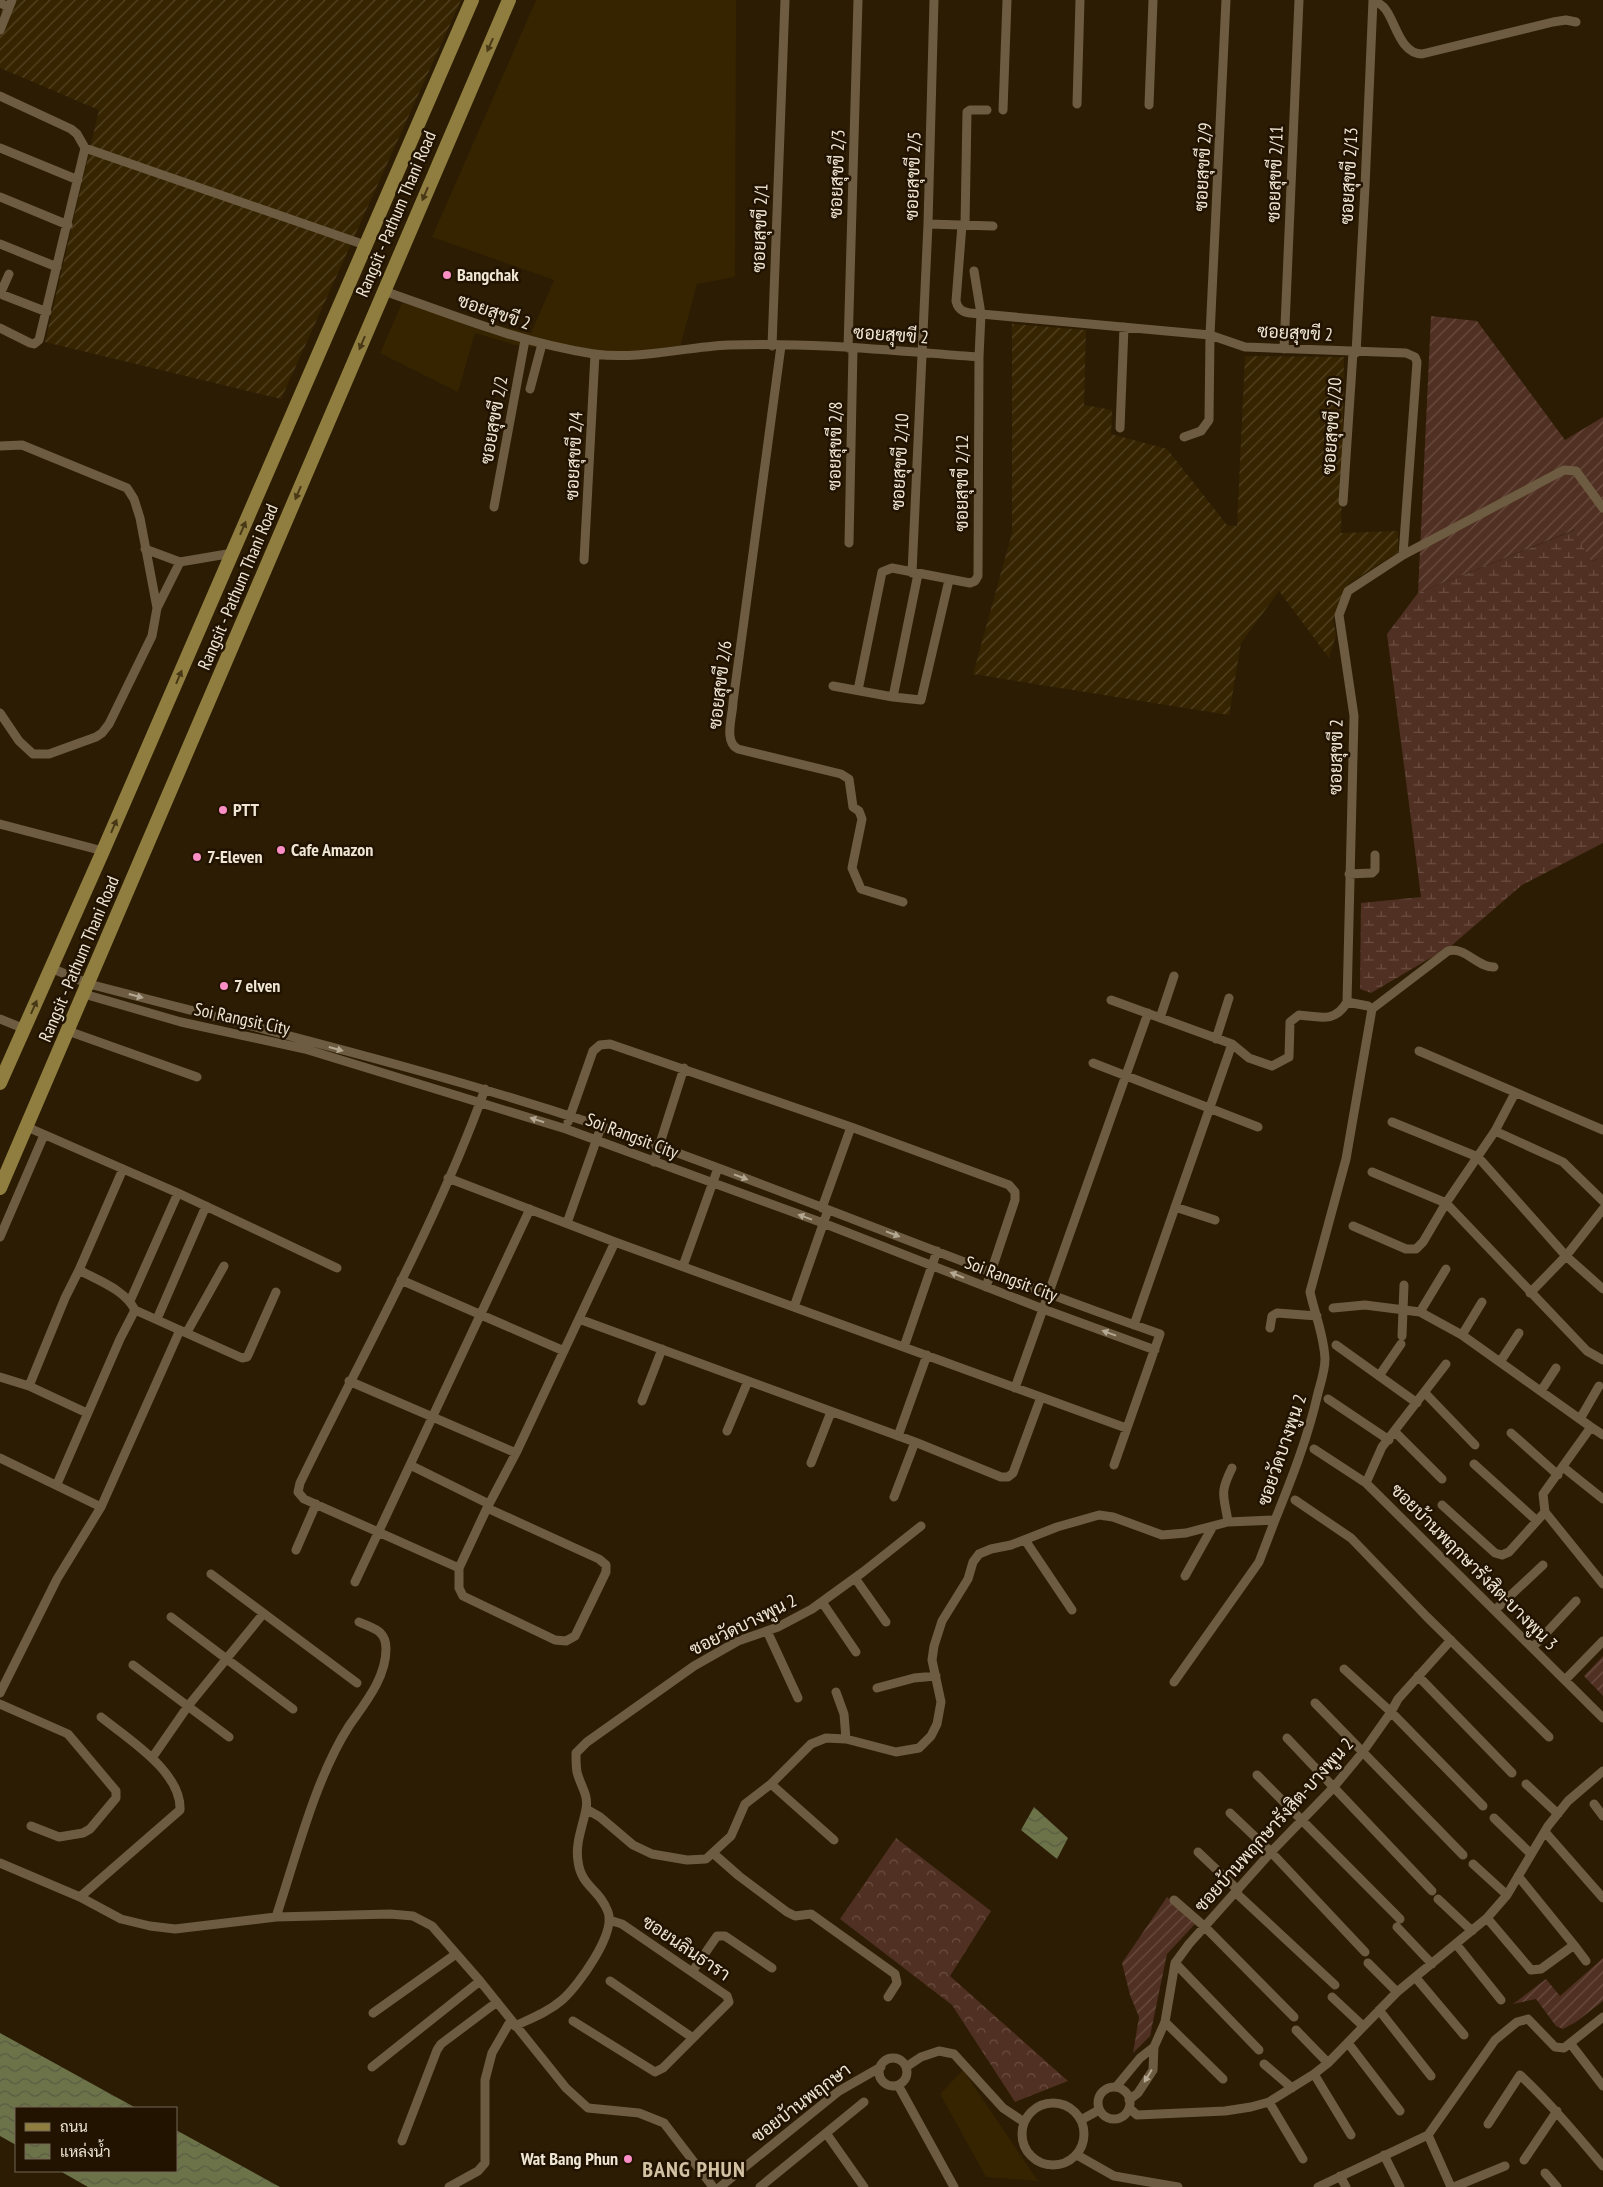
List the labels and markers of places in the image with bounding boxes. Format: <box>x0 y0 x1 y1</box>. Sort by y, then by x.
place label: Bangchak <box>457 263 519 286</box>
marker: Bangchak <box>441 269 453 281</box>
place label: PTT <box>233 798 259 821</box>
marker: PTT <box>217 804 229 816</box>
place label: Cafe Amazon <box>291 838 373 861</box>
marker: Cafe Amazon <box>275 844 287 856</box>
place label: 7-Eleven <box>207 845 263 868</box>
marker: 7-Eleven <box>191 851 203 863</box>
place label: 7 elven <box>234 974 280 997</box>
marker: 7 elven <box>218 980 230 992</box>
place label: Wat Bang Phun <box>520 2147 618 2170</box>
marker: Wat Bang Phun <box>622 2153 634 2165</box>

